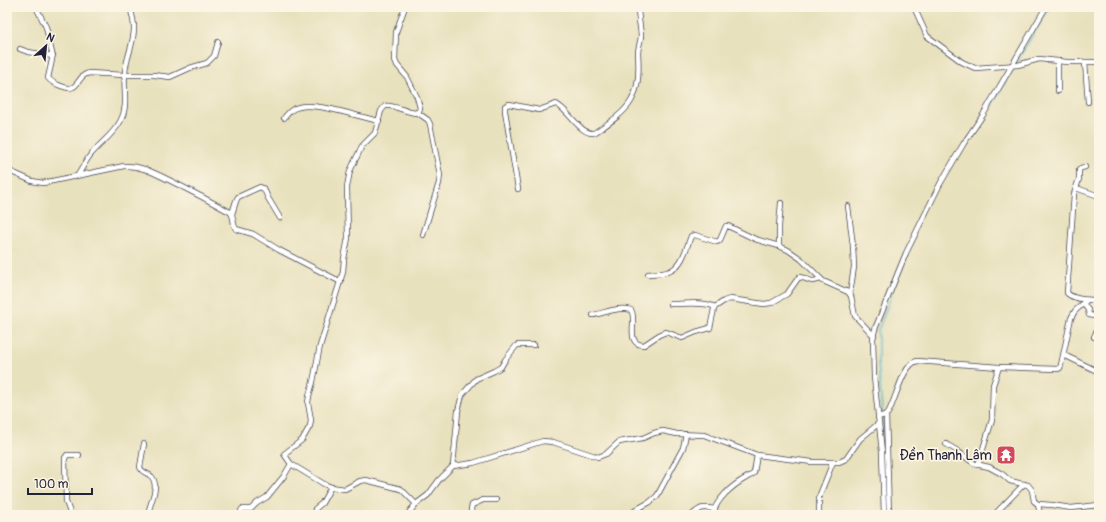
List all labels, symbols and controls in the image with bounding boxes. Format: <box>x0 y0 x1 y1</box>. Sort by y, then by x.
north arrow <box>26 26 66 66</box>
text: N <box>44 30 57 45</box>
temple icon: Đền Thanh Lâm <box>995 444 1017 466</box>
place label: Đền Thanh Lâm <box>899 446 992 464</box>
scale bar <box>28 470 92 496</box>
text: 100 m <box>34 477 69 492</box>

